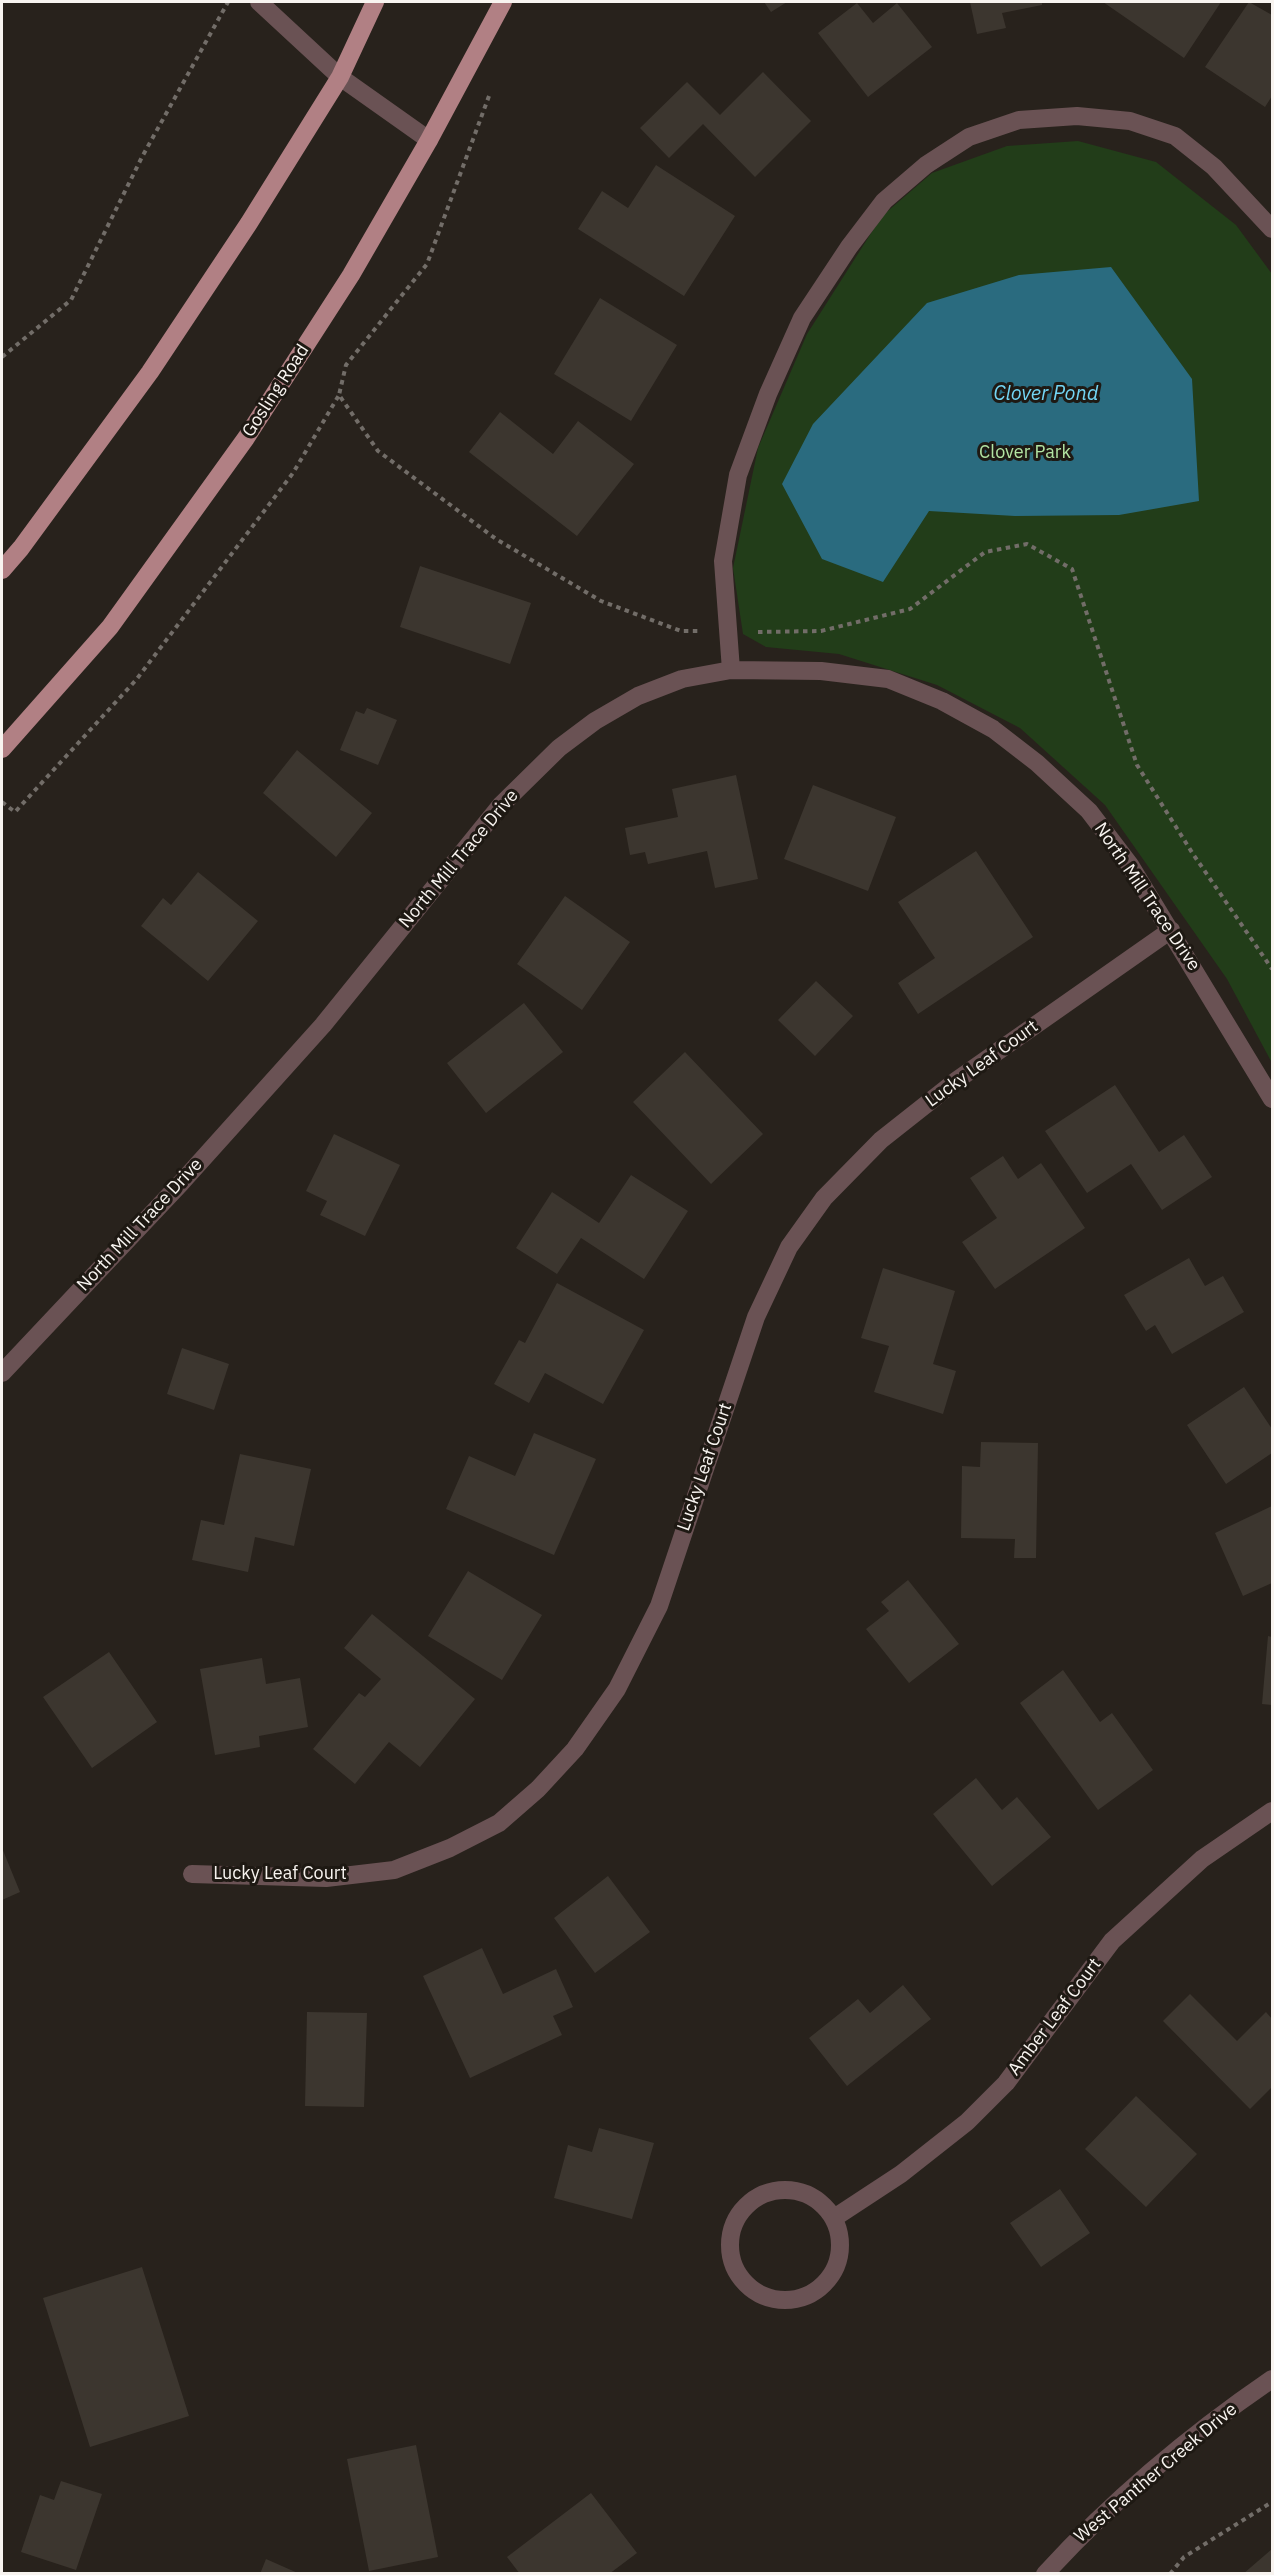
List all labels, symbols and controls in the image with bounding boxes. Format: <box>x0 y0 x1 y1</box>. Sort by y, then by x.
street label: Gosling Road <box>238 341 314 441</box>
water label: Clover Pond <box>994 382 1098 406</box>
park label: Clover Park <box>979 442 1071 464</box>
street label: North Mill Trace Drive <box>395 785 523 933</box>
street label: North Mill Trace Drive <box>1089 819 1205 975</box>
street label: Lucky Leaf Court <box>922 1016 1042 1112</box>
street label: North Mill Trace Drive <box>73 1154 207 1296</box>
street label: Lucky Leaf Court <box>673 1400 737 1534</box>
street label: Lucky Leaf Court <box>213 1863 347 1885</box>
street label: Amber Leaf Court <box>1004 1954 1106 2080</box>
street label: West Panther Creek Drive <box>1070 2399 1242 2547</box>

